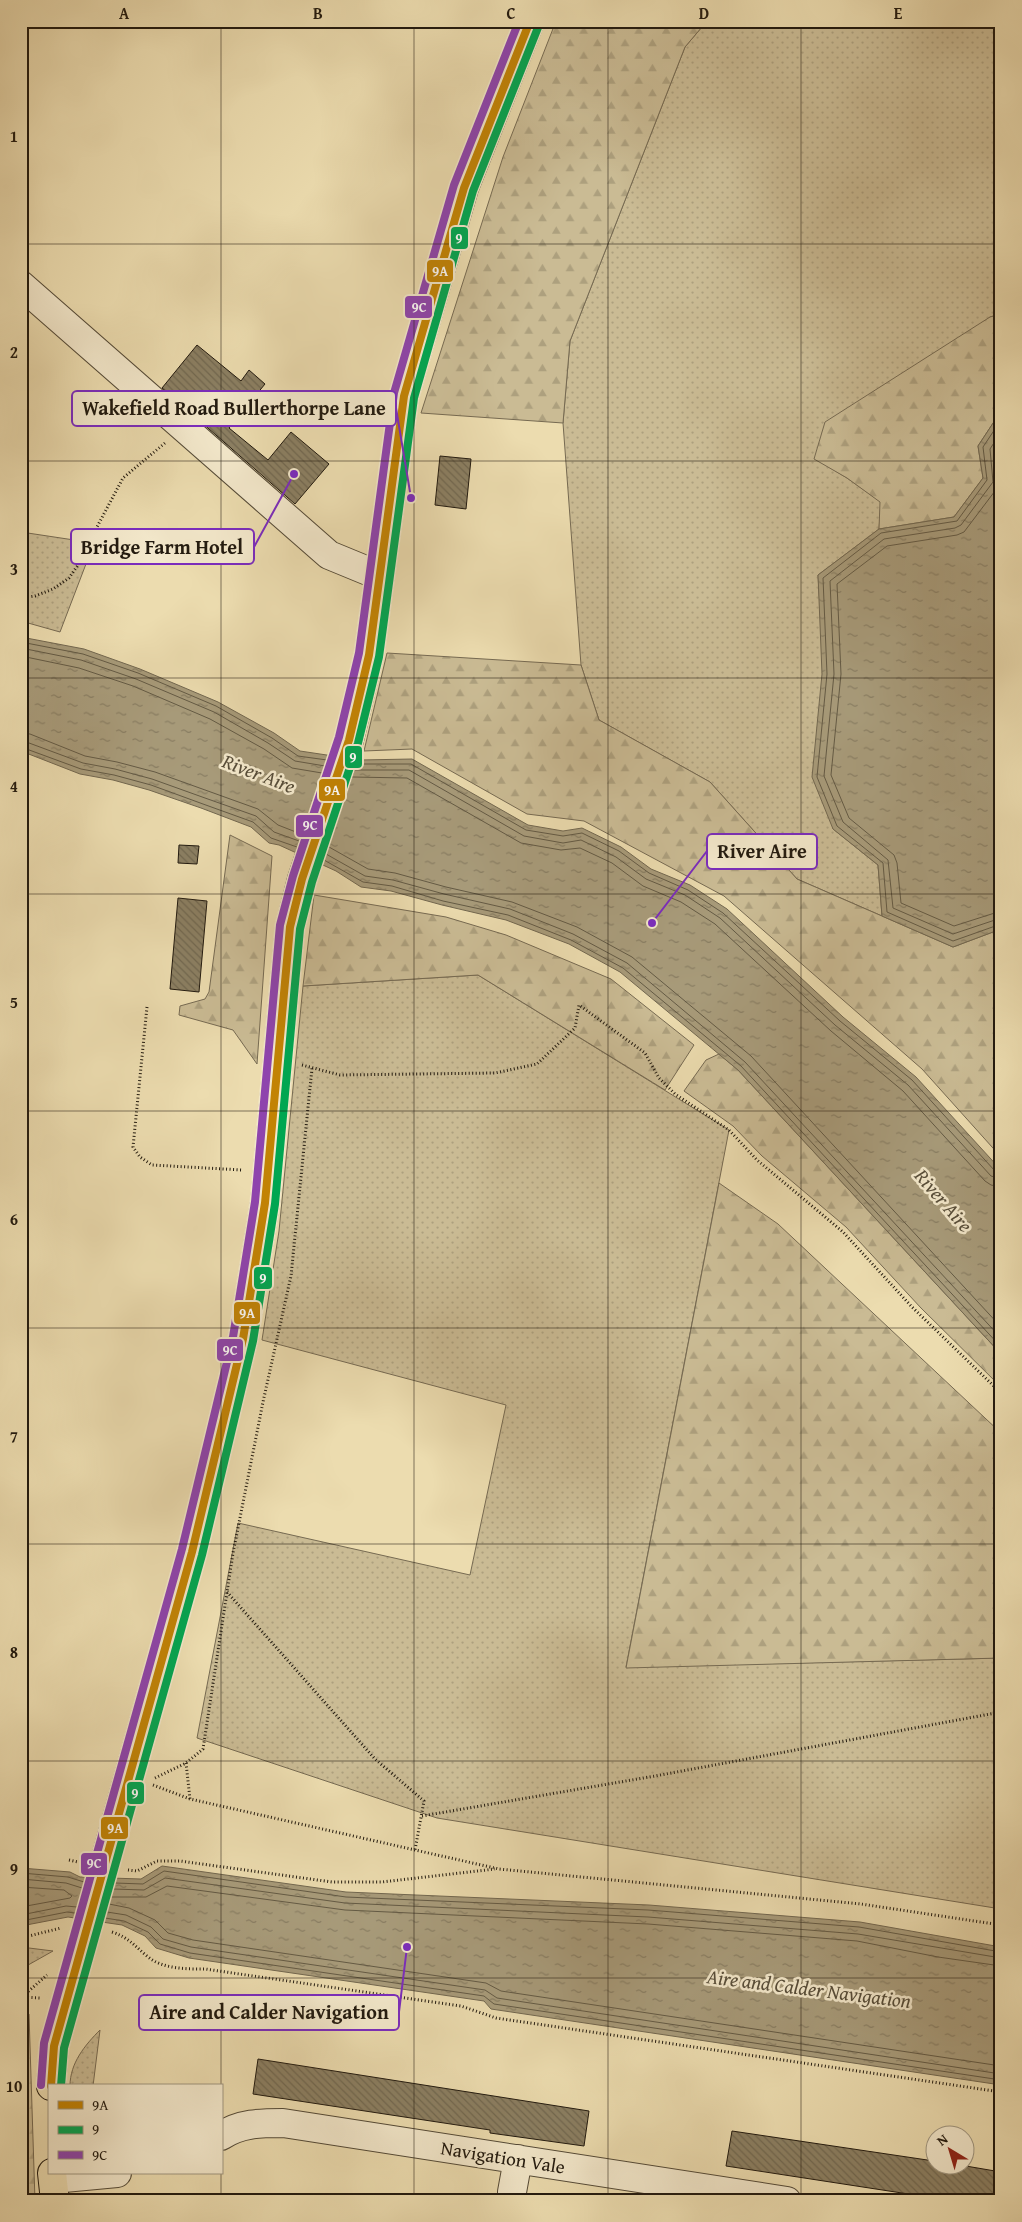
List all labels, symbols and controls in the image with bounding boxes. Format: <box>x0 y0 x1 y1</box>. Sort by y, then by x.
text: A <box>119 1 130 25</box>
text: B <box>313 1 323 25</box>
text: C <box>506 1 516 25</box>
text: D <box>699 1 709 25</box>
text: E <box>894 1 903 25</box>
text: 1 <box>10 124 18 148</box>
line badge: 9 <box>450 226 469 250</box>
text: 9 <box>455 228 463 248</box>
line badge: 9A <box>426 259 454 283</box>
text: 9A <box>432 261 448 281</box>
line badge: 9C <box>404 295 433 319</box>
text: 9C <box>411 297 427 317</box>
text: 2 <box>10 340 18 364</box>
callout: Wakefield Road Bullerthorpe Lane <box>72 391 396 426</box>
text: Wakefield Road Bullerthorpe Lane <box>82 393 386 422</box>
callout: Bridge Farm Hotel <box>71 529 254 564</box>
text: Bridge Farm Hotel <box>81 532 243 561</box>
text: 3 <box>10 557 18 581</box>
line badge: 9 <box>344 745 363 769</box>
water label: River Aire <box>217 746 300 800</box>
text: 9 <box>349 747 357 767</box>
text: 4 <box>10 774 18 798</box>
line badge: 9A <box>318 778 346 802</box>
text: 9A <box>324 780 340 800</box>
line badge: 9C <box>295 814 324 838</box>
text: 9C <box>302 815 318 835</box>
callout: River Aire <box>707 834 817 869</box>
text: River Aire <box>717 836 807 865</box>
text: 5 <box>10 990 18 1014</box>
water label: River Aire <box>908 1161 980 1238</box>
text: 6 <box>10 1207 18 1231</box>
line badge: 9 <box>253 1266 273 1290</box>
text: 9 <box>259 1268 267 1288</box>
line badge: 9A <box>233 1301 261 1325</box>
text: 9A <box>239 1303 255 1323</box>
line badge: 9C <box>216 1338 244 1362</box>
text: 9C <box>222 1340 238 1360</box>
text: 7 <box>10 1424 18 1448</box>
text: 8 <box>10 1640 18 1664</box>
line badge: 9 <box>126 1781 145 1805</box>
text: 9 <box>131 1783 139 1803</box>
line badge: 9A <box>100 1816 129 1840</box>
text: 9A <box>107 1818 123 1838</box>
line badge: 9C <box>80 1852 108 1876</box>
text: 9C <box>86 1853 102 1873</box>
text: 9 <box>10 1857 18 1881</box>
water label: Aire and Calder Navigation <box>704 1961 913 2015</box>
callout: Aire and Calder Navigation <box>139 1995 399 2030</box>
text: Aire and Calder Navigation <box>149 1997 389 2026</box>
text: 10 <box>6 2074 22 2098</box>
legend <box>48 2084 222 2174</box>
text: 9A <box>92 2094 108 2115</box>
text: 9 <box>92 2118 99 2139</box>
north arrow <box>924 2124 974 2174</box>
text: N <box>932 2129 952 2151</box>
street label: Navigation Vale <box>439 2133 567 2181</box>
text: 9C <box>92 2144 107 2165</box>

